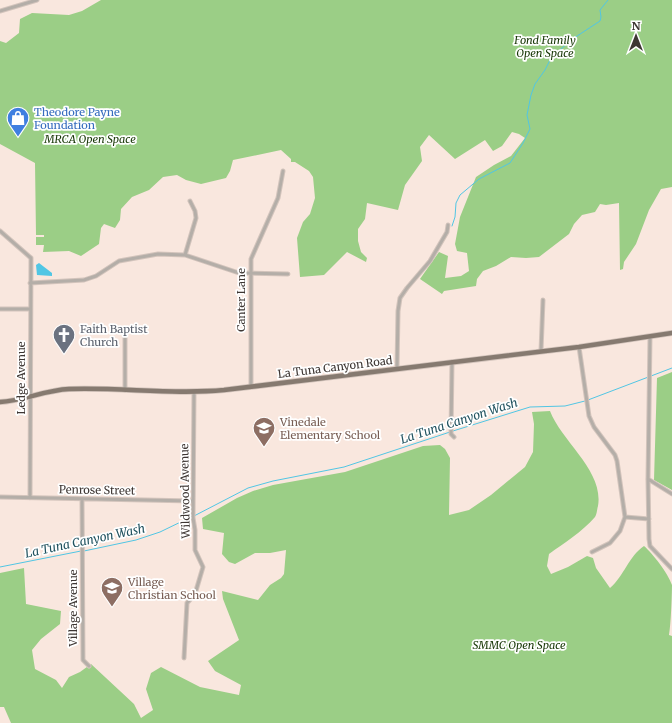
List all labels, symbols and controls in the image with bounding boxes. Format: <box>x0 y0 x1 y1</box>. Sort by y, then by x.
north arrow <box>616 16 656 56</box>
text: N <box>632 19 641 33</box>
park label: Fond Family Open Space <box>513 33 576 60</box>
shop icon: Theodore Payne Foundation <box>5 105 31 138</box>
place label: Theodore Payne Foundation <box>34 105 120 132</box>
park label: MRCA Open Space <box>43 132 136 146</box>
street label: Canter Lane <box>234 268 248 332</box>
church icon: Faith Baptist Church <box>51 322 77 355</box>
place label: Faith Baptist Church <box>80 322 148 349</box>
street label: Ledge Avenue <box>14 341 28 415</box>
street label: La Tuna Canyon Road <box>277 353 394 381</box>
water label: La Tuna Canyon Wash <box>398 394 519 447</box>
school or university icon: Vinedale Elementary School <box>251 415 277 448</box>
place label: Vinedale Elementary School <box>279 415 381 442</box>
street label: Wildwood Avenue <box>177 443 193 540</box>
street label: Penrose Street <box>59 482 136 498</box>
water label: La Tuna Canyon Wash <box>23 520 146 561</box>
street label: Village Avenue <box>66 569 80 648</box>
school or university icon: Village Christian School <box>99 575 125 608</box>
place label: Village Christian School <box>127 575 216 602</box>
park label: SMMC Open Space <box>472 638 566 652</box>

